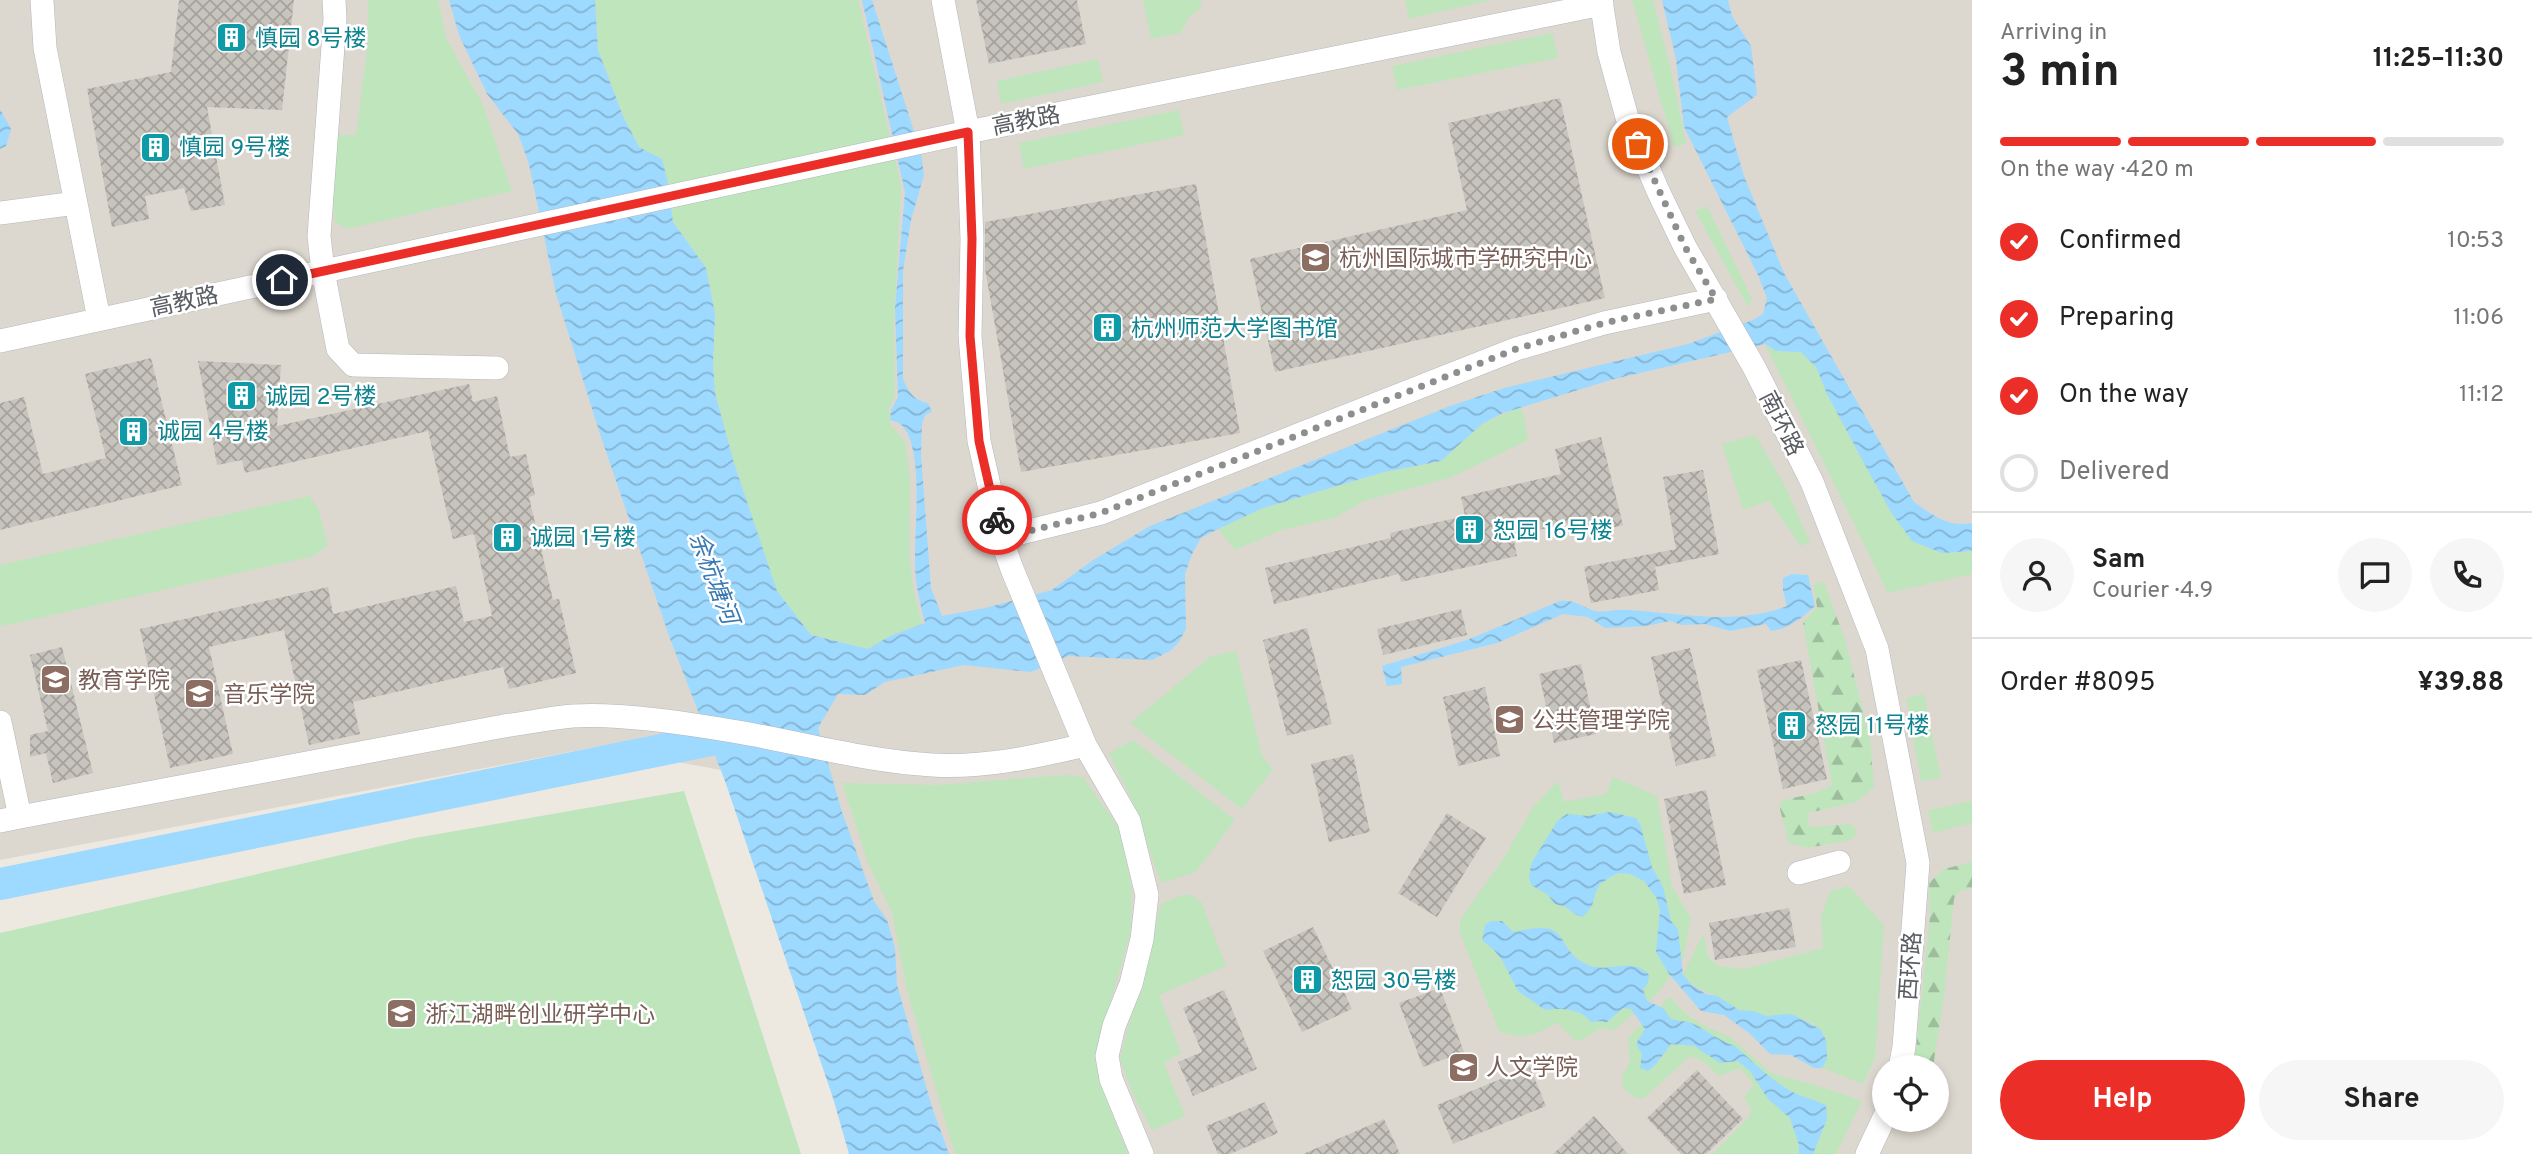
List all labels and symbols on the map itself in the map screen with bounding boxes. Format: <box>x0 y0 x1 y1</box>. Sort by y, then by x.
building icon: 慎园 8号楼 <box>215 21 249 55</box>
place label: 慎园 8号楼 <box>255 26 366 55</box>
street label: 高教路 <box>990 102 1063 143</box>
pin <box>1608 114 1668 174</box>
building icon: 慎园 9号楼 <box>139 130 173 164</box>
place label: 慎园 9号楼 <box>179 135 290 164</box>
school or university icon: 杭州国际城市学研究中心 <box>1299 241 1333 275</box>
place label: 杭州国际城市学研究中心 <box>1339 246 1592 275</box>
pin <box>252 250 312 310</box>
street label: 高教路 <box>148 282 221 325</box>
building icon: 杭州师范大学图书馆 <box>1091 311 1125 345</box>
place label: 杭州师范大学图书馆 <box>1131 316 1338 345</box>
building icon: 诚园 2号楼 <box>225 379 259 413</box>
place label: 诚园 2号楼 <box>265 384 376 413</box>
street label: 南环路 <box>1751 387 1808 461</box>
building icon: 诚园 4号楼 <box>117 414 151 448</box>
place label: 诚园 4号楼 <box>157 419 269 448</box>
courier <box>962 485 1032 555</box>
building icon: 恕园 16号楼 <box>1453 513 1487 547</box>
place label: 恕园 16号楼 <box>1493 518 1613 547</box>
building icon: 诚园 1号楼 <box>490 520 524 554</box>
place label: 诚园 1号楼 <box>530 525 636 554</box>
water label: 余杭塘河 <box>681 529 745 633</box>
school or university icon: 教育学院 <box>38 663 72 697</box>
place label: 教育学院 <box>78 668 170 697</box>
school or university icon: 音乐学院 <box>183 677 217 711</box>
place label: 音乐学院 <box>223 682 315 711</box>
school or university icon: 公共管理学院 <box>1492 703 1526 737</box>
place label: 公共管理学院 <box>1532 708 1670 737</box>
building icon: 怒园 11号楼 <box>1775 708 1809 742</box>
place label: 怒园 11号楼 <box>1815 713 1930 742</box>
street label: 西环路 <box>1896 931 1929 1002</box>
building icon: 恕园 30号楼 <box>1291 963 1325 997</box>
place label: 恕园 30号楼 <box>1331 968 1457 997</box>
school or university icon: 浙江湖畔创业研学中心 <box>385 997 419 1031</box>
place label: 浙江湖畔创业研学中心 <box>425 1002 655 1031</box>
school or university icon: 人文学院 <box>1446 1050 1480 1084</box>
place label: 人文学院 <box>1486 1055 1578 1084</box>

